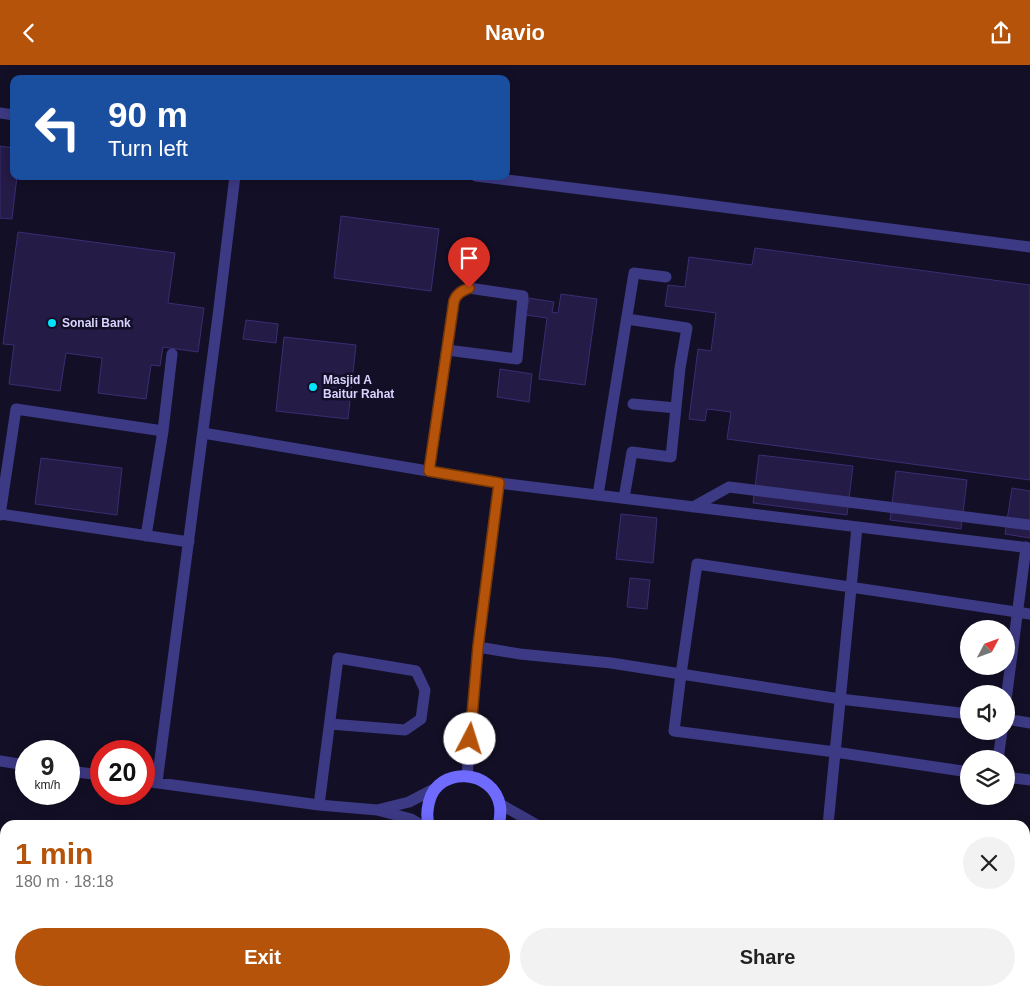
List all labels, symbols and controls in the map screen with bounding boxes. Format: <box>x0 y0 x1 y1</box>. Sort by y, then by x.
icon: back <box>15 19 43 47</box>
icon: share <box>987 19 1015 47</box>
text: Navio <box>485 20 545 45</box>
icon: left <box>25 95 90 160</box>
text: 90 m <box>108 95 188 134</box>
text: Turn left <box>108 136 188 161</box>
pin <box>448 237 490 288</box>
icon: arrive <box>455 244 483 272</box>
place label: Sonali Bank <box>62 316 131 330</box>
marker: Sonali Bank <box>46 317 58 329</box>
place label: Masjid A Baitur Rahat <box>323 373 394 401</box>
marker: Masjid A Baitur Rahat <box>307 381 319 393</box>
north arrow <box>960 620 1015 675</box>
map controls <box>960 620 1015 805</box>
button: sound <box>960 685 1015 740</box>
position arrow <box>443 712 495 764</box>
speed limit sign: 20 <box>90 740 155 805</box>
button: layers <box>960 750 1015 805</box>
text: 9 <box>41 752 54 780</box>
text: km/h <box>34 778 61 792</box>
text: 1 min <box>15 837 93 870</box>
button: close <box>963 837 1015 889</box>
text: 180 m · 18:18 <box>15 873 114 890</box>
button: Exit <box>15 928 510 986</box>
button: Share <box>520 928 1015 986</box>

